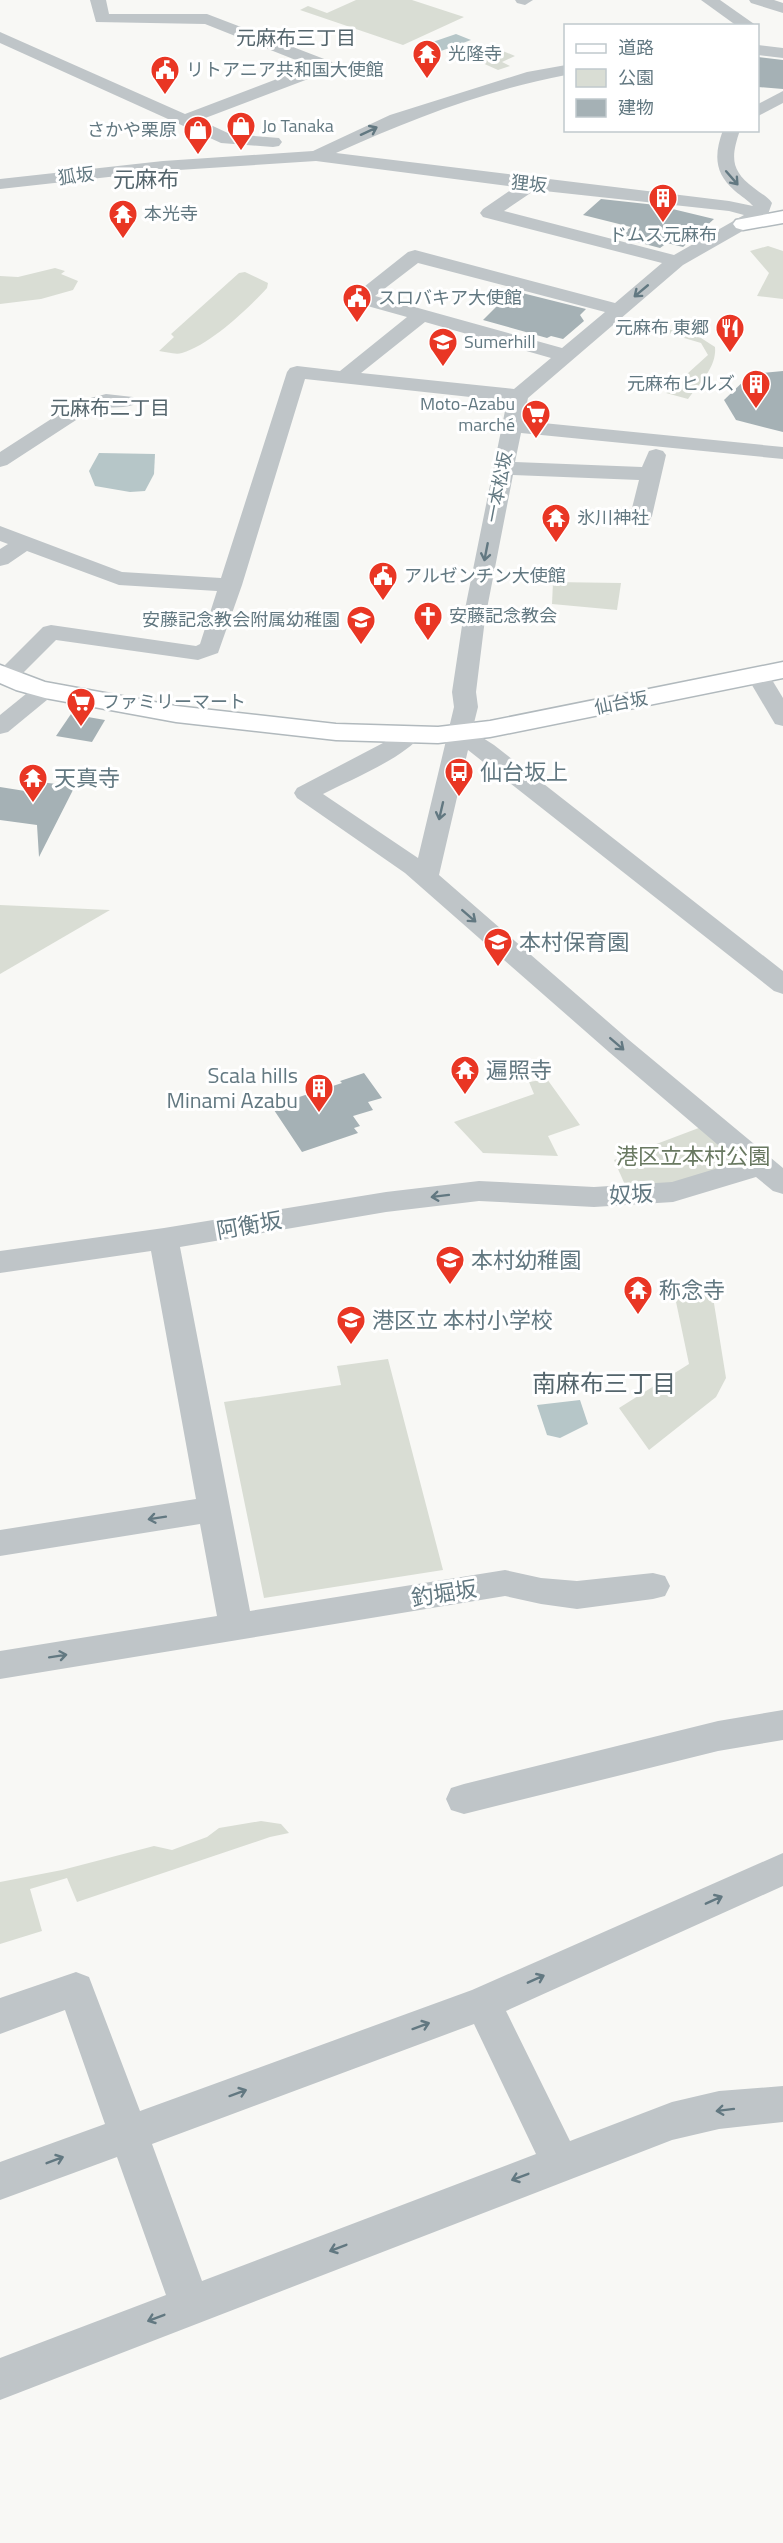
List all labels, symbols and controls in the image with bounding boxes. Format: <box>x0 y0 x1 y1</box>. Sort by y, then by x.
district label: 元麻布三丁目 <box>236 22 356 53</box>
legend <box>564 24 759 132</box>
text: 道路 <box>618 34 654 61</box>
temple icon: 光隆寺 <box>411 38 443 80</box>
place label: 光隆寺 <box>448 40 502 67</box>
public building icon: リトアニア共和国大使館 <box>149 54 181 96</box>
place label: リトアニア共和国大使館 <box>186 56 384 83</box>
text: 公園 <box>618 64 654 91</box>
text: 建物 <box>618 94 654 121</box>
shop icon: Jo Tanaka <box>225 110 257 152</box>
place label: Jo Tanaka <box>262 112 334 139</box>
shop icon: さかや栗原 <box>182 114 214 156</box>
place label: さかや栗原 <box>87 116 177 143</box>
one-way arrow <box>359 125 377 137</box>
street label: 狐坂 <box>56 160 95 191</box>
district label: 元麻布 <box>113 162 179 196</box>
street label: 狸坂 <box>510 168 548 199</box>
one-way arrow <box>725 170 739 185</box>
building icon: ドムス元麻布 <box>647 182 679 224</box>
temple icon: 本光寺 <box>107 198 139 240</box>
place label: 本光寺 <box>144 200 198 227</box>
place label: ドムス元麻布 <box>609 221 717 248</box>
public building icon: スロバキア大使館 <box>341 282 373 324</box>
place label: スロバキア大使館 <box>378 284 522 311</box>
one-way arrow <box>633 284 649 297</box>
restaurant icon: 元麻布 東郷 <box>714 312 746 354</box>
place label: 元麻布 東郷 <box>615 314 709 341</box>
school or university icon: Sumerhill <box>427 326 459 368</box>
place label: Sumerhill <box>464 328 536 355</box>
building icon: 元麻布ヒルズ <box>740 368 772 410</box>
place label: 元麻布ヒルズ <box>627 370 735 397</box>
place label: Moto-Azabu marché <box>420 390 515 438</box>
district label: 元麻布二丁目 <box>50 392 170 423</box>
supermarket icon: Moto-Azabu marché <box>520 398 552 440</box>
street label: 一本松坂 <box>478 449 519 525</box>
temple icon: 氷川神社 <box>540 502 572 544</box>
place label: 氷川神社 <box>577 504 649 531</box>
one-way arrow <box>481 541 492 561</box>
public building icon: アルゼンチン大使館 <box>367 560 399 602</box>
place label: アルゼンチン大使館 <box>404 562 566 589</box>
church icon: 安藤記念教会 <box>412 600 444 642</box>
place label: 安藤記念教会 <box>449 602 557 629</box>
school or university icon: 安藤記念教会附属幼稚園 <box>345 604 377 646</box>
place label: 安藤記念教会附属幼稚園 <box>142 606 340 633</box>
street label: 仙台坂 <box>592 684 650 721</box>
supermarket icon: ファミリーマート <box>65 686 97 728</box>
place label: ファミリーマート <box>102 688 246 715</box>
place label: 仙台坂上 <box>480 755 568 789</box>
bus stop icon: 仙台坂上 <box>443 756 475 798</box>
place label: 天真寺 <box>54 761 120 795</box>
temple icon: 天真寺 <box>17 762 49 804</box>
one-way arrow <box>434 802 446 821</box>
one-way arrow <box>462 909 477 923</box>
place label: 本村保育園 <box>519 925 629 959</box>
school or university icon: 本村保育園 <box>482 926 514 968</box>
one-way arrow <box>609 1037 624 1051</box>
place label: 遍照寺 <box>486 1053 552 1087</box>
temple icon: 遍照寺 <box>449 1054 481 1096</box>
place label: Scala hills Minami Azabu <box>166 1058 298 1117</box>
building icon: Scala hills Minami Azabu <box>303 1072 335 1114</box>
park label: 港区立本村公園 <box>616 1139 770 1173</box>
street label: 奴坂 <box>608 1176 654 1212</box>
one-way arrow <box>430 1190 450 1201</box>
street label: 阿衡坂 <box>214 1203 284 1247</box>
place label: 本村幼稚園 <box>471 1243 581 1277</box>
school or university icon: 本村幼稚園 <box>434 1244 466 1286</box>
place label: 称念寺 <box>659 1273 725 1307</box>
temple icon: 称念寺 <box>622 1274 654 1316</box>
place label: 港区立 本村小学校 <box>372 1303 553 1337</box>
school or university icon: 港区立 本村小学校 <box>335 1304 367 1346</box>
district label: 南麻布三丁目 <box>532 1365 676 1401</box>
one-way arrow <box>148 1513 168 1524</box>
street label: 釣堀坂 <box>409 1571 479 1615</box>
one-way arrow <box>47 1650 67 1661</box>
one-way arrow <box>705 1893 723 1904</box>
one-way arrow <box>526 1973 545 1984</box>
one-way arrow <box>411 2019 430 2030</box>
one-way arrow <box>228 2086 247 2097</box>
one-way arrow <box>715 2104 735 2115</box>
one-way arrow <box>45 2154 64 2165</box>
one-way arrow <box>511 2173 530 2184</box>
one-way arrow <box>330 2243 348 2254</box>
one-way arrow <box>148 2313 166 2324</box>

